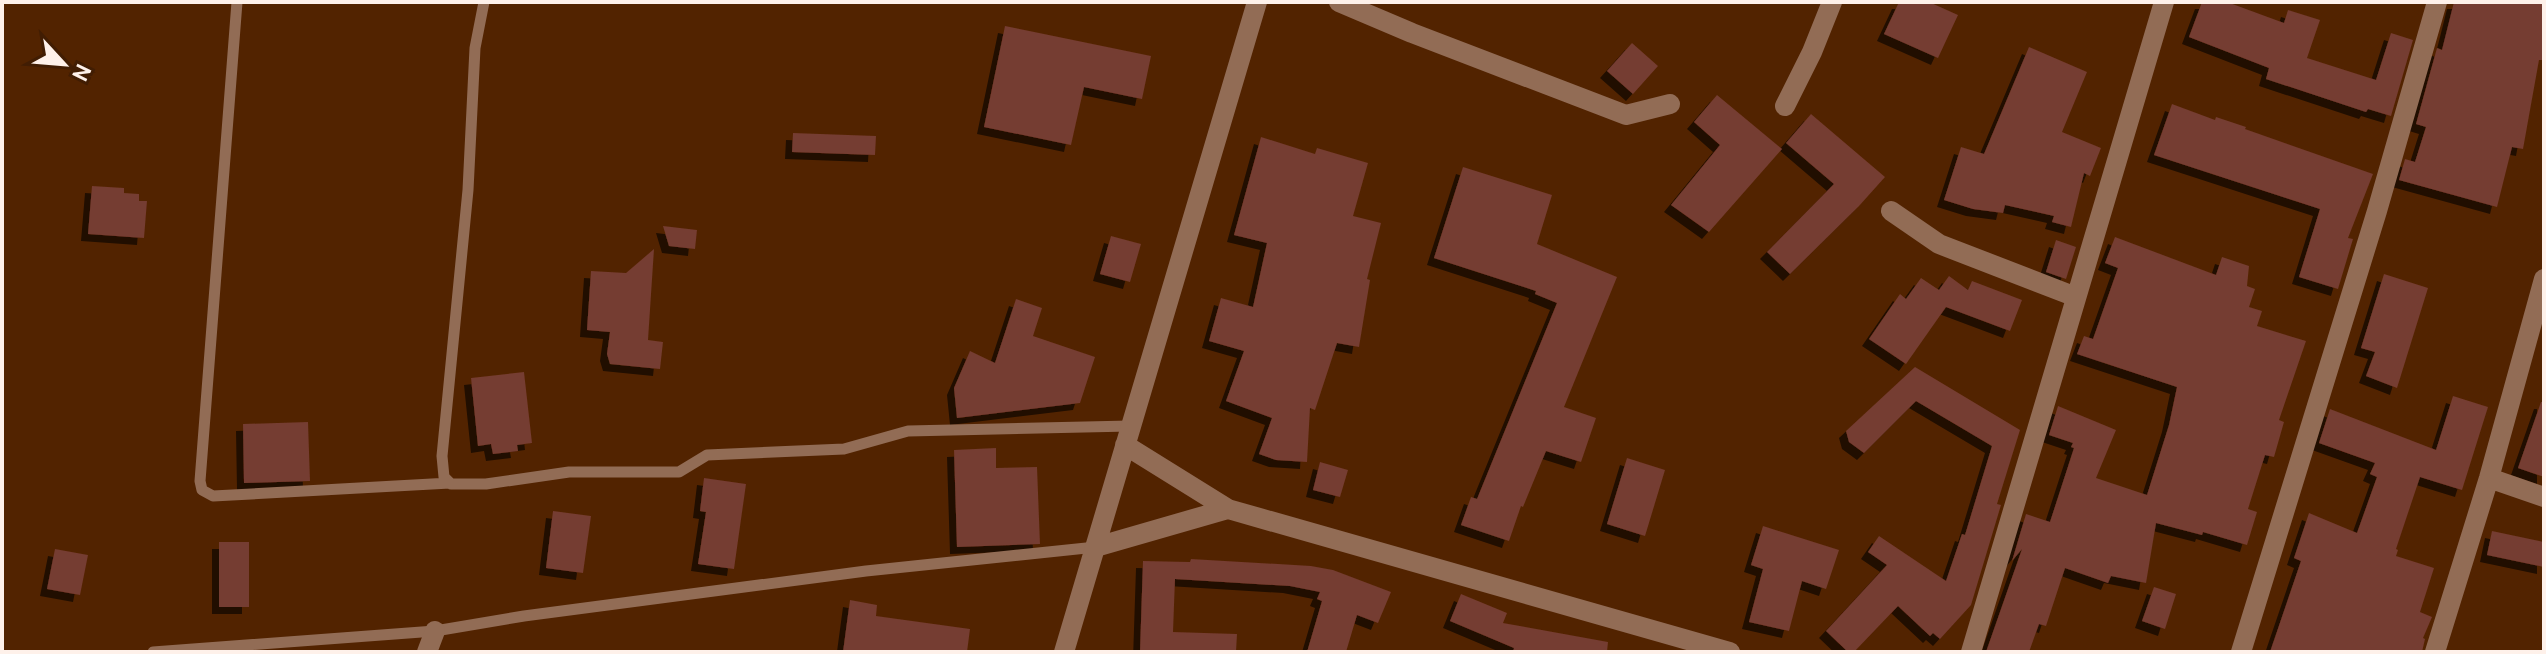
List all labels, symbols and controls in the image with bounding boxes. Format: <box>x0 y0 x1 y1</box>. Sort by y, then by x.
north arrow <box>24 24 104 104</box>
text: N <box>66 60 97 85</box>

